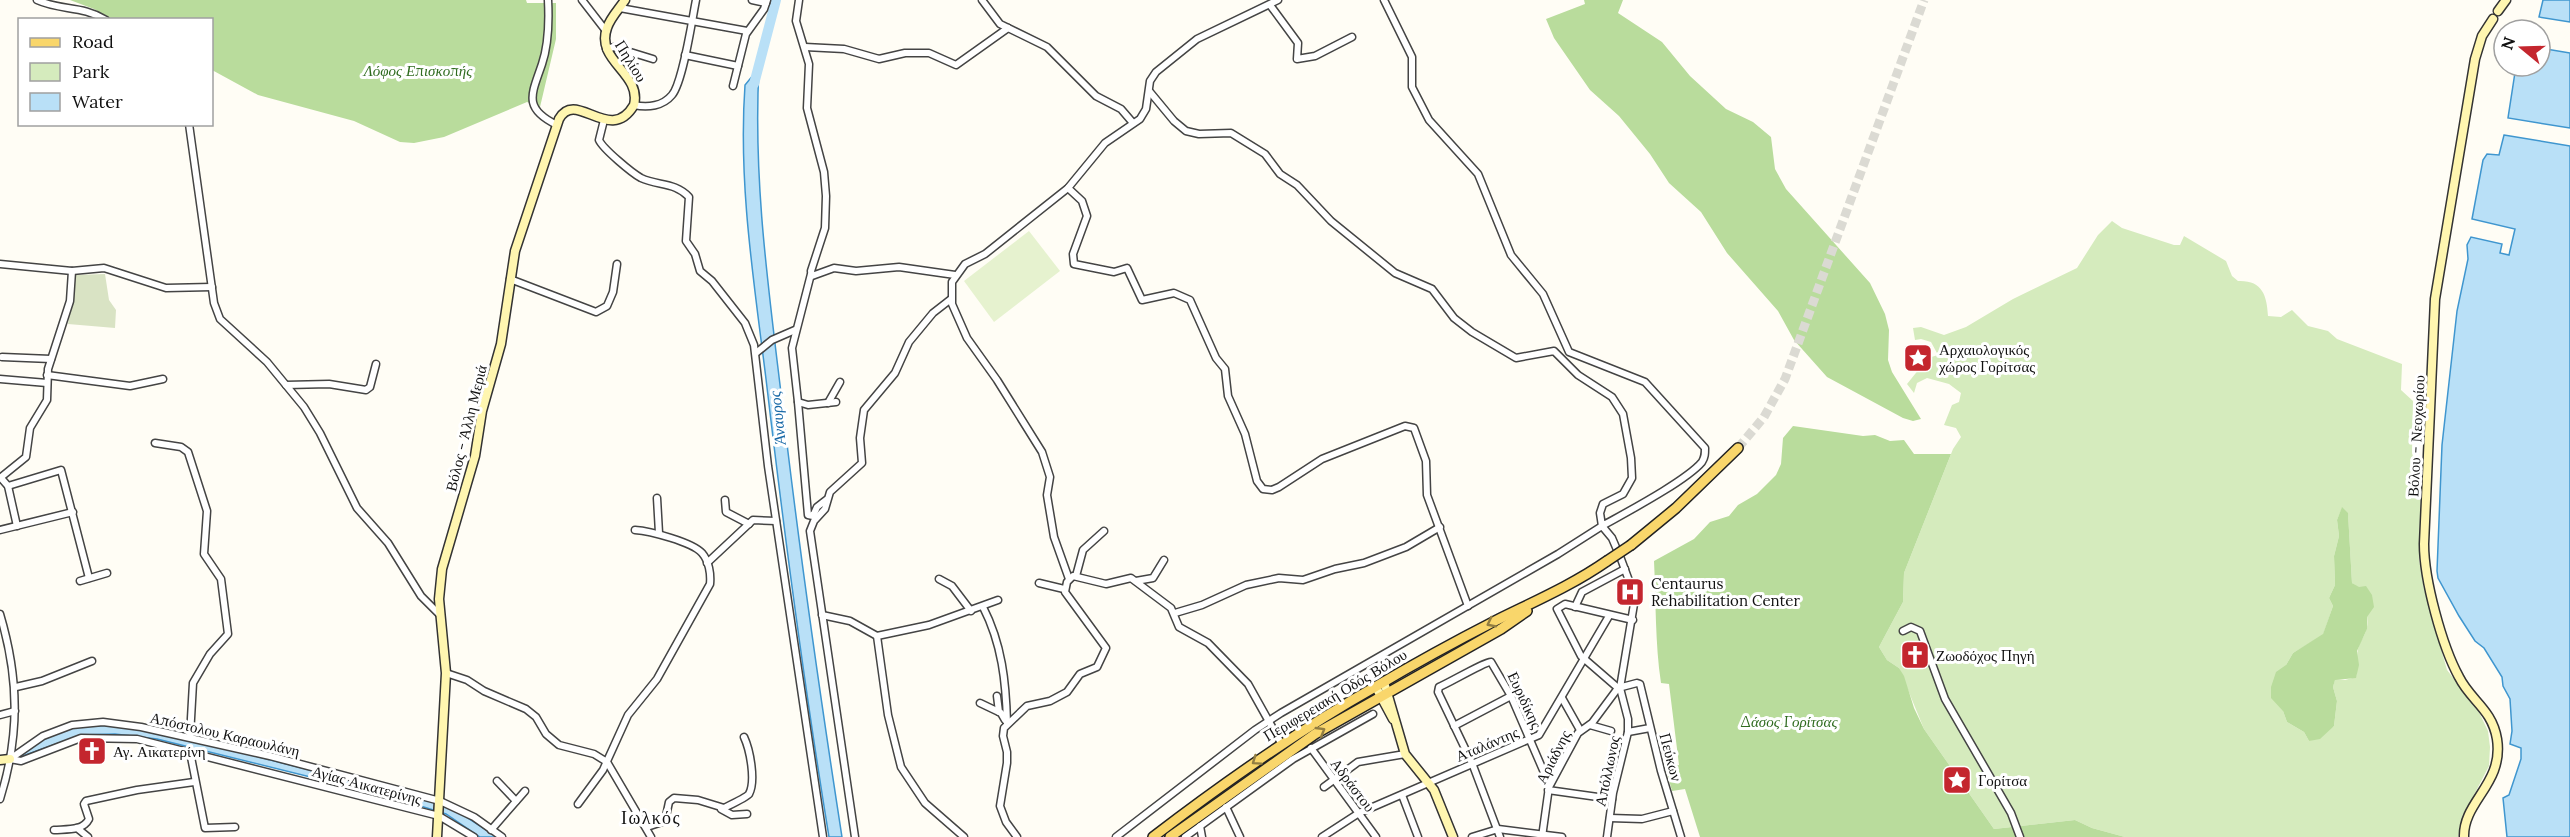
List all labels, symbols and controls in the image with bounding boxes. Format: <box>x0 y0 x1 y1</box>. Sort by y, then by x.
legend <box>18 18 213 126</box>
north arrow <box>2492 18 2552 78</box>
text: Road <box>72 30 114 53</box>
text: N <box>2496 34 2519 52</box>
street label: Πηλίου <box>611 37 651 85</box>
text: Park <box>72 60 110 83</box>
park label: Λόφος Επισκοπής <box>362 61 473 80</box>
text: Water <box>72 90 123 113</box>
place label: Αρχαιολογικός χώρος Γορίτσας <box>1938 340 2035 376</box>
place icon: Αρχαιολογικός χώρος Γορίτσας <box>1902 342 1934 374</box>
street label: Βόλος - Άλλη Μεριά <box>441 363 491 493</box>
street label: Βόλου - Νεοχωρίου <box>2403 374 2429 498</box>
water label: Άναυρος <box>764 390 790 447</box>
place label: Centaurus Rehabilitation Center <box>1651 574 1800 610</box>
hospital icon: Centaurus Rehabilitation Center <box>1614 576 1646 608</box>
one-way arrow <box>1487 616 1498 627</box>
church icon: Ζωοδόχος Πηγή <box>1899 639 1931 671</box>
street label: Περιφερειακή Οδός Βόλου <box>1260 645 1410 745</box>
place label: Ζωοδόχος Πηγή <box>1936 646 2035 665</box>
street label: Ευριδίκης <box>1504 669 1546 732</box>
street label: Απόστολου Καραουλάνη <box>148 708 302 760</box>
park label: Δάσος Γορίτσας <box>1741 712 1838 731</box>
street label: Αταλάντης <box>1453 722 1521 766</box>
one-way arrow <box>1315 727 1325 739</box>
street label: Αριάδνης <box>1531 727 1575 787</box>
street label: Πεύκων <box>1655 731 1687 783</box>
street label: Απόλλωνος <box>1590 734 1624 808</box>
church icon: Αγ. Αικατερίνη <box>76 735 108 767</box>
place label: Αγ. Αικατερίνη <box>113 742 206 761</box>
one-way arrow <box>1251 754 1262 765</box>
street label: Αδράστου <box>1327 754 1379 816</box>
street label: Αγίας Αικατερίνης <box>310 761 424 809</box>
place icon: Γορίτσα <box>1941 764 1973 796</box>
place label: Γορίτσα <box>1978 771 2027 790</box>
district label: Ιωλκός <box>621 806 681 829</box>

